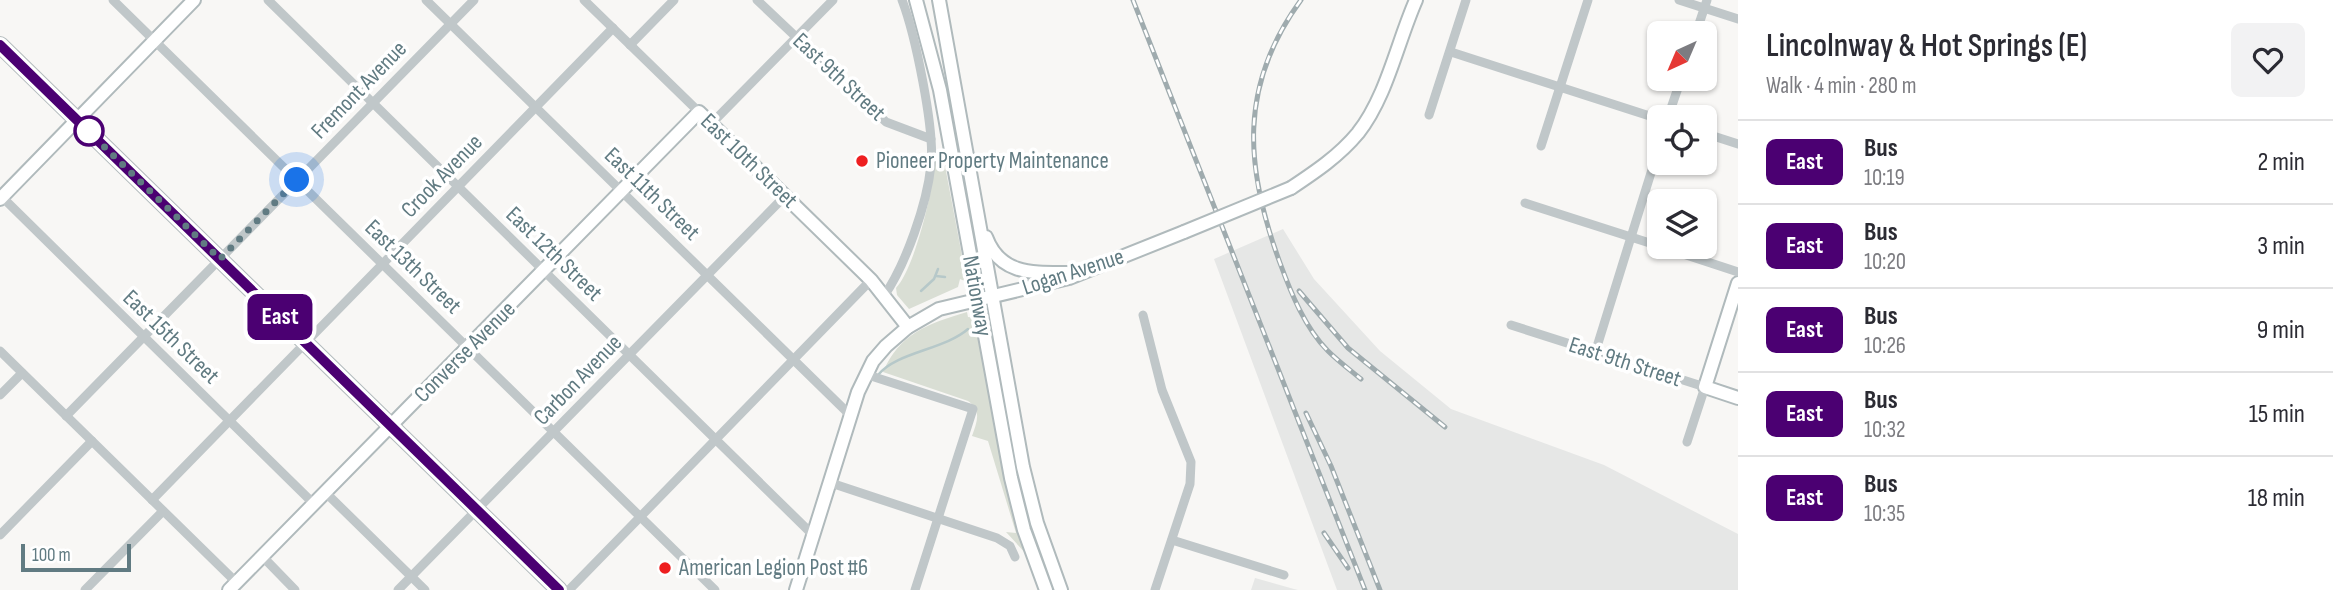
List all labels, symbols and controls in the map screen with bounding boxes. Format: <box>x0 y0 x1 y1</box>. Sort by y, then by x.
north arrow <box>1647 21 1717 91</box>
map controls <box>1647 21 1717 259</box>
button: heart <box>2231 23 2305 97</box>
text: Lincolnway & Hot Springs (E) <box>1766 26 2087 66</box>
street label: East 9th Street <box>787 27 891 127</box>
street label: Fremont Avenue <box>305 35 413 145</box>
text: Walk · 4 min · 280 m <box>1766 72 1916 100</box>
button: locate <box>1647 105 1717 175</box>
street label: East 10th Street <box>695 108 803 214</box>
unlabelled marker <box>74 116 104 146</box>
street label: Crook Avenue <box>395 128 489 224</box>
text: Bus <box>1864 133 1898 164</box>
street label: East 11th Street <box>598 142 706 246</box>
place label: Pioneer Property Maintenance <box>876 147 1109 175</box>
text: East <box>1786 147 1823 176</box>
text: 2 min <box>2257 147 2305 178</box>
marker: Pioneer Property Maintenance <box>854 153 870 169</box>
your location <box>279 162 314 197</box>
text: 10:19 <box>1864 164 1905 192</box>
button: layers <box>1647 189 1717 259</box>
street label: East 12th Street <box>500 201 608 307</box>
street label: East 13th Street <box>359 214 467 320</box>
text: Bus <box>1864 217 1898 248</box>
text: East <box>1786 231 1823 260</box>
text: 3 min <box>2257 231 2305 262</box>
street label: Logan Avenue <box>1019 242 1127 302</box>
text: 10:20 <box>1864 248 1906 276</box>
street label: Nationway <box>956 253 998 339</box>
street label: East 15th Street <box>117 284 225 390</box>
line badge: East <box>231 294 329 340</box>
street label: Converse Avenue <box>408 295 522 409</box>
text: Bus <box>1864 301 1898 332</box>
text: East <box>261 302 299 331</box>
text: East <box>1786 315 1823 344</box>
text: 9 min <box>2257 315 2305 346</box>
street label: Carbon Avenue <box>528 329 628 431</box>
street label: East 9th Street <box>1565 331 1685 393</box>
text: 10:26 <box>1864 332 1906 360</box>
text: Bus <box>1864 385 1898 416</box>
text: East <box>1786 399 1823 428</box>
text: 15 min <box>2249 399 2305 430</box>
text: 10:32 <box>1864 416 1906 444</box>
text: Bus <box>1864 469 1898 500</box>
text: East <box>1786 483 1823 512</box>
text: 18 min <box>2248 483 2305 514</box>
text: 10:35 <box>1864 500 1905 528</box>
scale bar <box>21 541 131 573</box>
text: 100 m <box>32 544 71 567</box>
place label: American Legion Post #6 <box>678 554 868 582</box>
marker: American Legion Post #6 <box>657 560 673 576</box>

